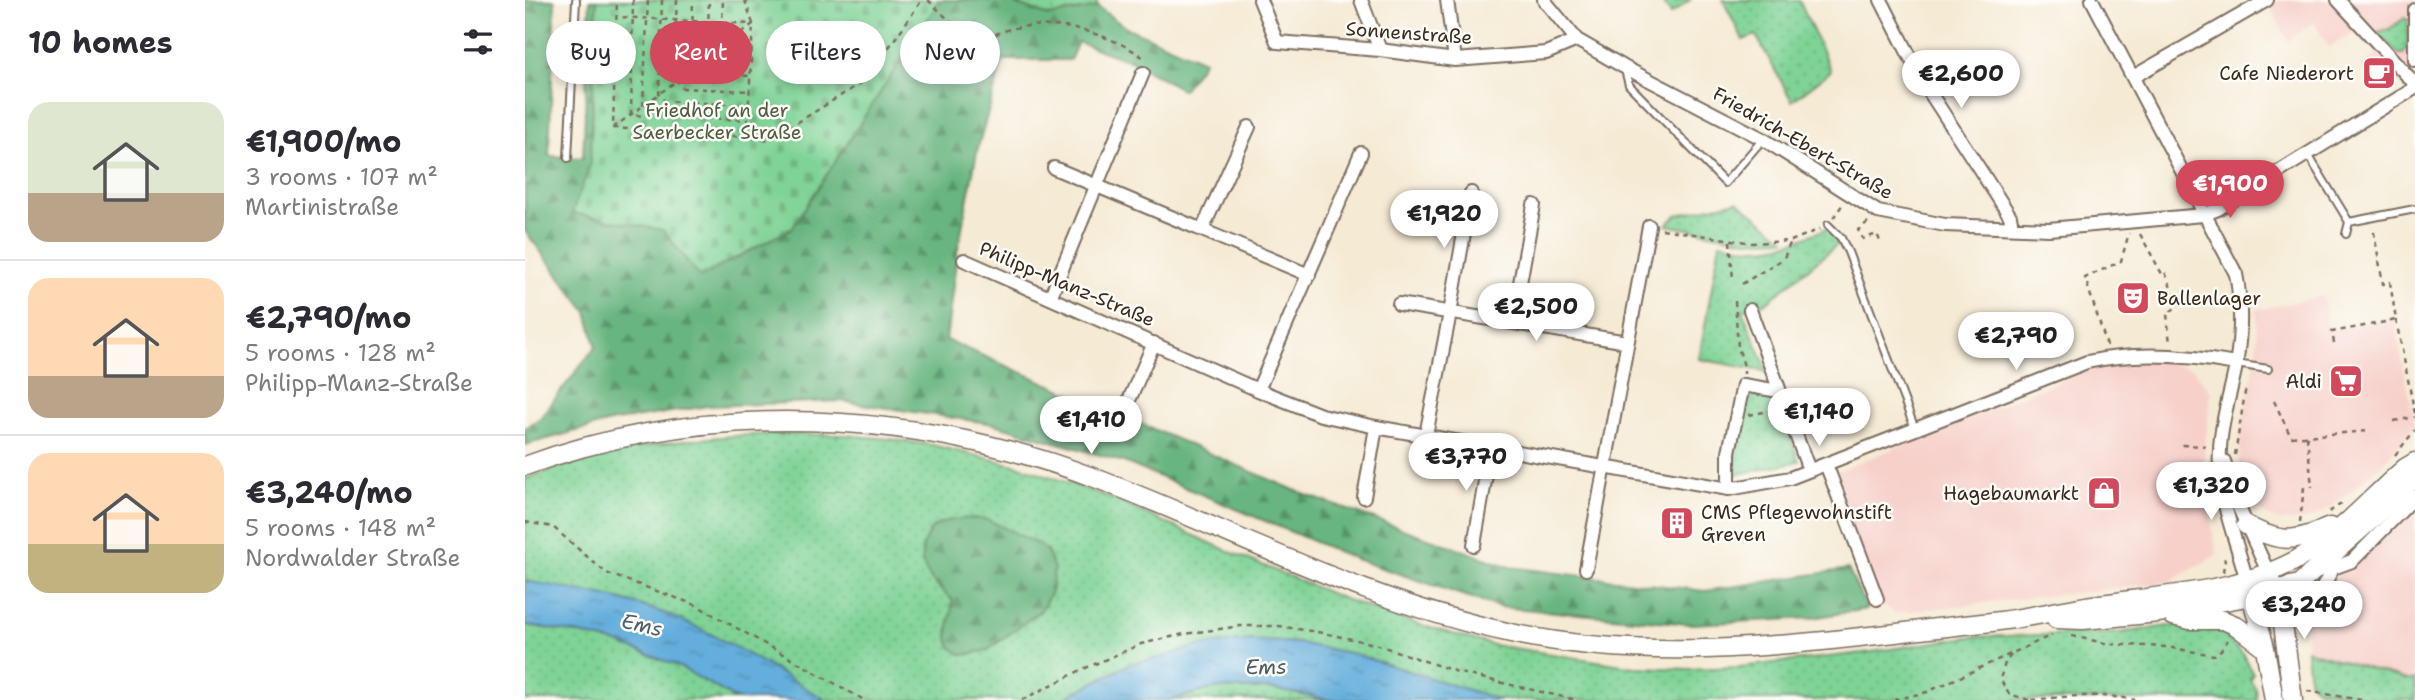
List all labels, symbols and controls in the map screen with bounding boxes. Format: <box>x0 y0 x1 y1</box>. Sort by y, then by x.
street label: Sonnenstraße <box>1345 16 1473 50</box>
chip: Buy <box>546 21 636 84</box>
chip: Rent <box>650 21 752 84</box>
chip: Filters <box>766 21 886 84</box>
chip: New <box>900 21 1000 84</box>
text: 10 homes <box>28 22 173 63</box>
icon: filters <box>459 23 497 61</box>
pin: €2,600 <box>1904 50 2018 110</box>
cafe icon: Cafe Niederort <box>2360 54 2398 92</box>
text: €2,600 <box>1918 58 2004 88</box>
place label: Cafe Niederort <box>2219 61 2354 86</box>
street label: Friedrich-Ebert-Straße <box>1708 81 1898 205</box>
park label: Friedhof an der Saerbecker Straße <box>632 98 802 145</box>
text: €1,900/mo <box>245 121 401 162</box>
icon: home <box>84 130 168 214</box>
pin: €1,900 <box>2173 160 2287 220</box>
text: 3 rooms · 107 m² <box>245 162 438 192</box>
text: €1,900 <box>2192 168 2268 198</box>
pin: €1,920 <box>1387 190 1501 250</box>
text: Martinistraße <box>245 192 399 222</box>
text: €1,920 <box>1406 198 1482 228</box>
street label: Philipp-Manz-Straße <box>975 236 1159 332</box>
theatre icon: Ballenlager <box>2114 279 2152 317</box>
pin: €2,500 <box>1479 284 1593 343</box>
place label: Ballenlager <box>2157 286 2261 311</box>
text: €2,500 <box>1494 291 1578 321</box>
text: €2,790/mo <box>245 297 411 338</box>
icon: home <box>84 306 168 390</box>
pin: €2,790 <box>1959 312 2073 372</box>
text: €2,790 <box>1974 320 2058 350</box>
text: 5 rooms · 128 m² <box>245 338 436 368</box>
supermarket icon: Aldi <box>2327 362 2365 400</box>
text: Philipp-Manz-Straße <box>245 368 473 398</box>
place label: Aldi <box>2285 369 2322 394</box>
pin: €1,140 <box>1762 388 1876 448</box>
pin: €1,410 <box>1034 396 1148 456</box>
text: €1,140 <box>1784 396 1854 426</box>
text: €1,410 <box>1056 404 1126 434</box>
pin: €3,770 <box>1409 434 1523 493</box>
text: €3,770 <box>1425 441 1507 471</box>
pin: €1,320 <box>2154 462 2268 522</box>
text: €1,320 <box>2172 470 2250 500</box>
text: €3,240/mo <box>245 472 413 513</box>
shop icon: Hagebaumarkt <box>2085 474 2123 512</box>
icon: home <box>84 481 168 565</box>
place label: Hagebaumarkt <box>1943 481 2079 506</box>
place label: CMS Pflegewohnstift Greven <box>1701 500 1892 547</box>
building icon: CMS Pflegewohnstift Greven <box>1658 504 1696 542</box>
text: 5 rooms · 148 m² <box>245 513 436 543</box>
text: Nordwalder Straße <box>245 543 460 573</box>
pin: €3,240 <box>2247 582 2361 641</box>
text: €3,240 <box>2262 589 2346 619</box>
water label: Ems <box>619 607 665 643</box>
water label: Ems <box>1245 653 1287 681</box>

